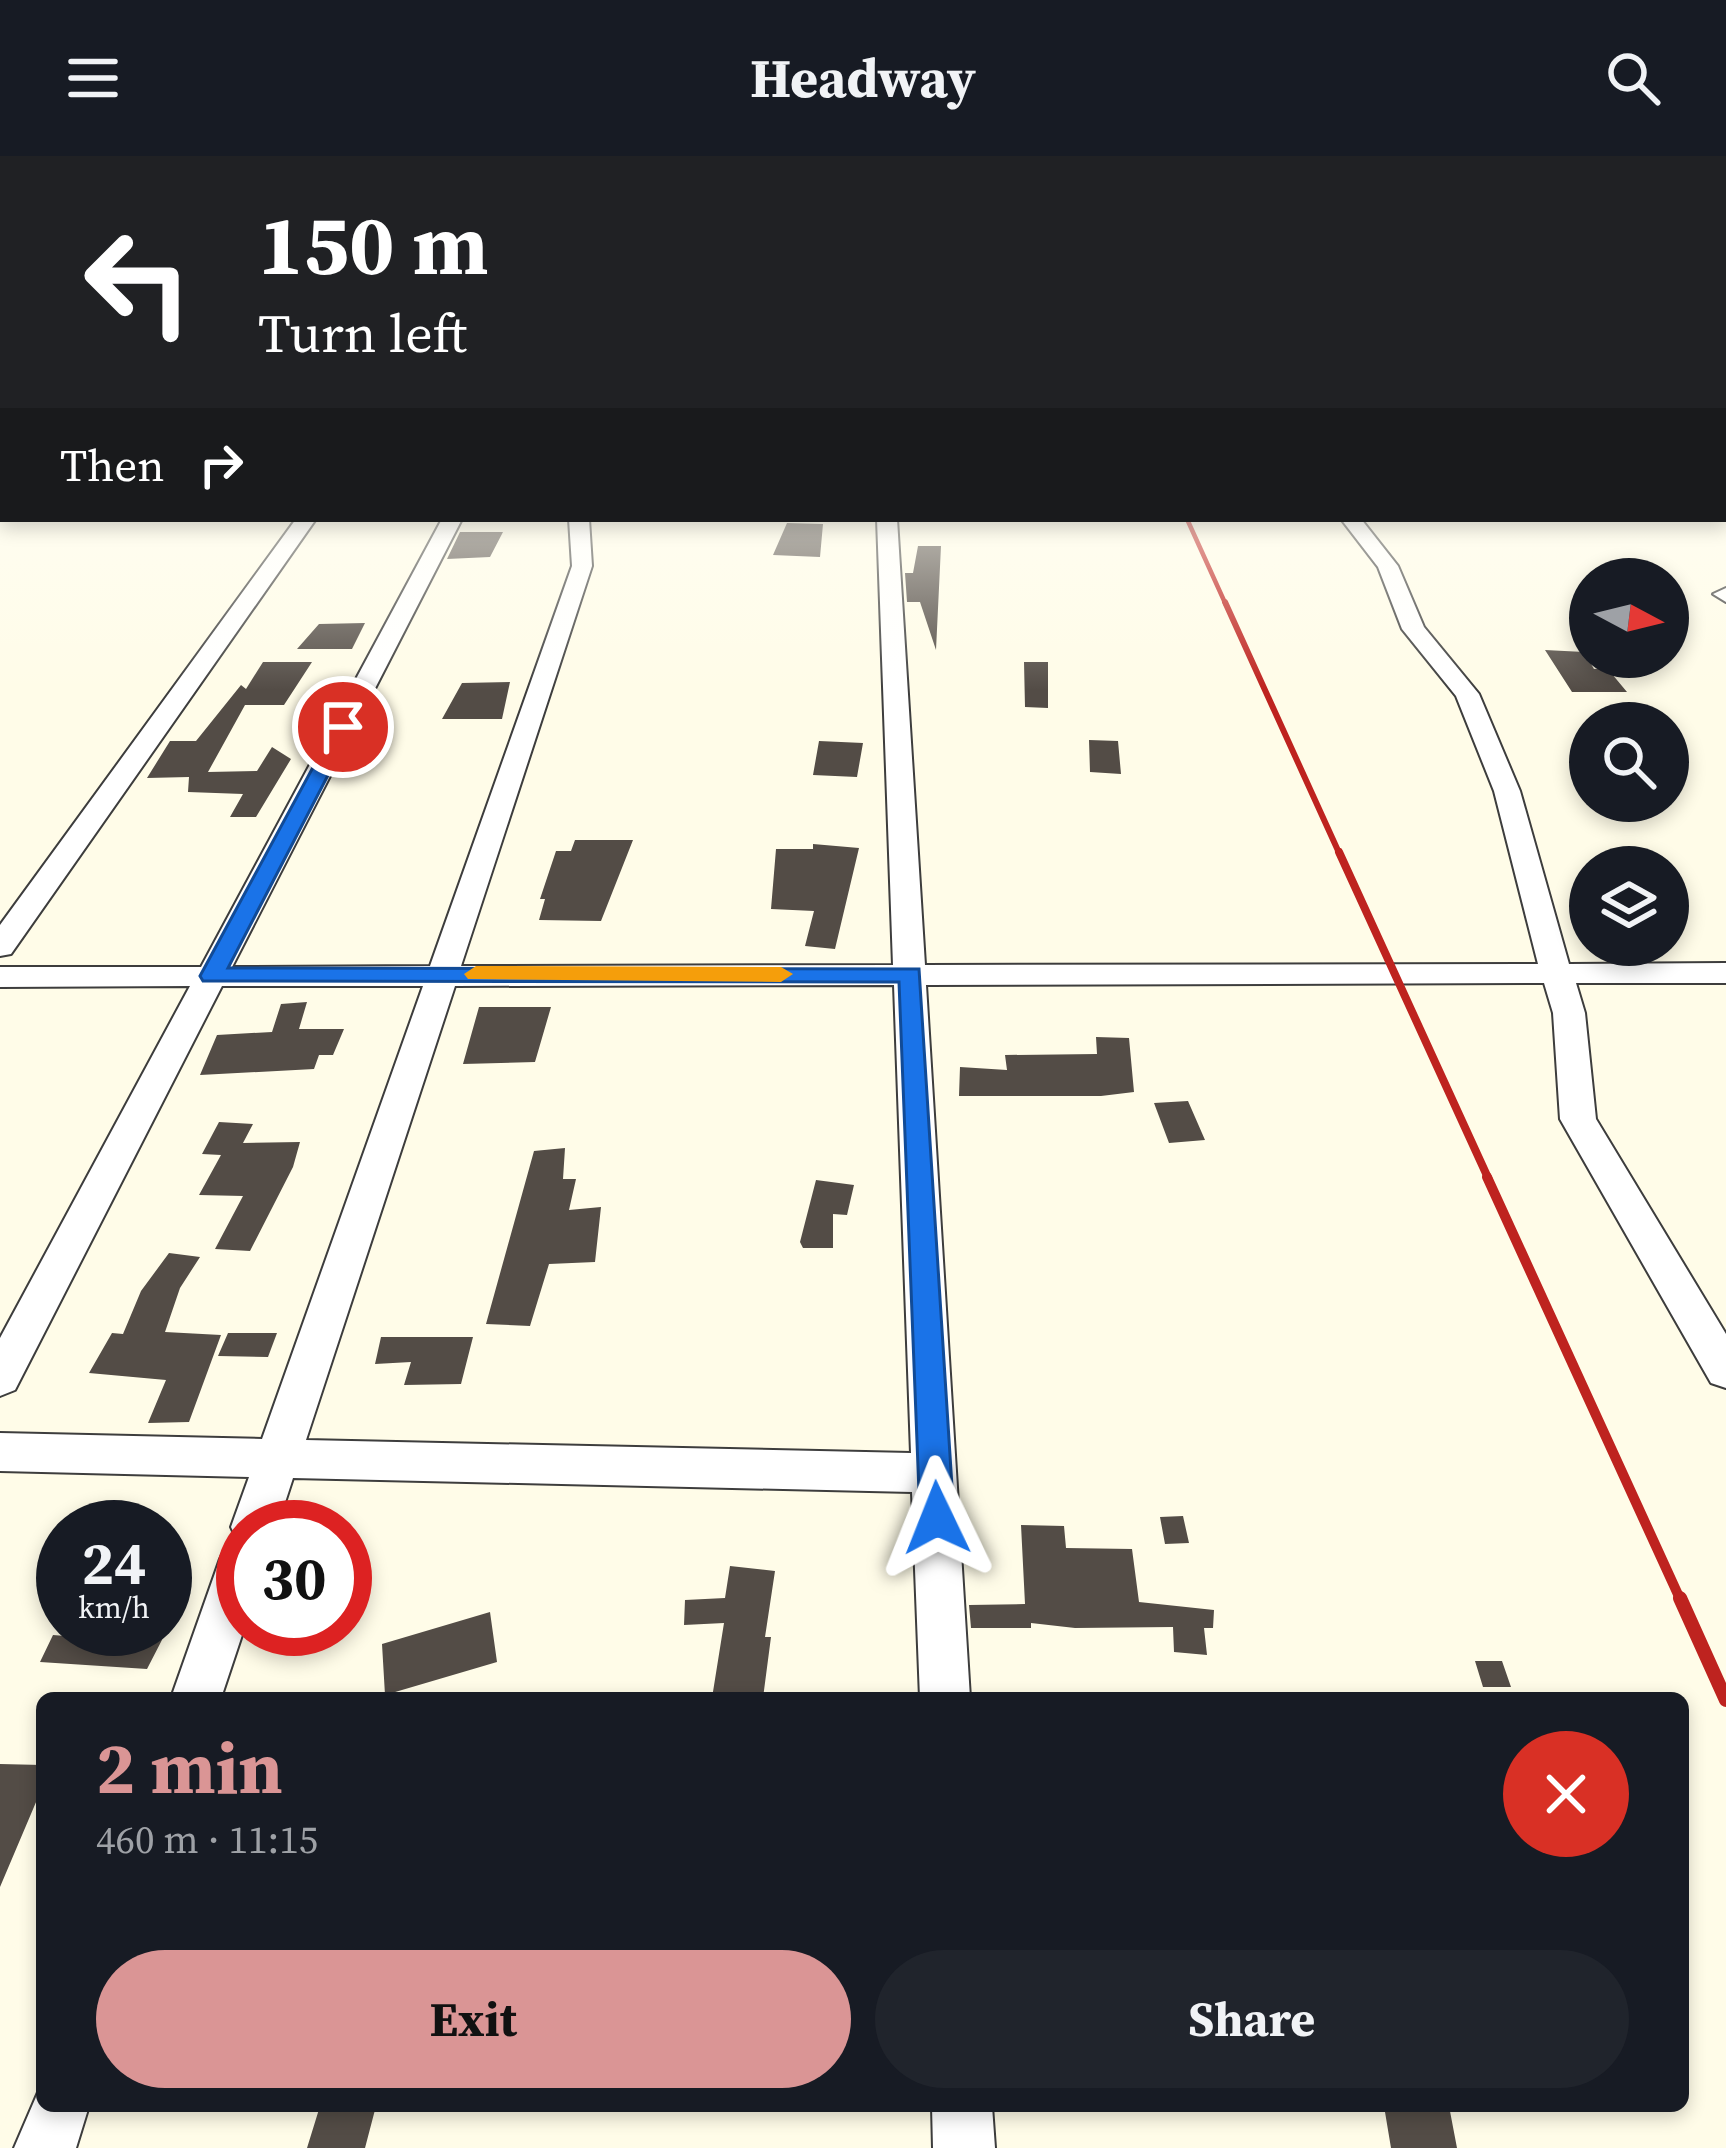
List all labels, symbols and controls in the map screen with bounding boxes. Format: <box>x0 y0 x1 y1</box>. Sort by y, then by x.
text: Headway <box>750 41 976 115</box>
icon: menu <box>60 45 126 111</box>
icon: search <box>1600 45 1666 111</box>
text: 150 m <box>258 187 489 302</box>
icon: left <box>60 204 216 360</box>
text: Turn left <box>258 296 467 370</box>
icon: right <box>188 432 254 498</box>
text: Then <box>60 434 164 496</box>
north arrow <box>1569 558 1689 678</box>
map controls <box>1569 558 1689 966</box>
pin <box>292 676 394 778</box>
icon: arrive <box>310 694 376 760</box>
button: search <box>1569 702 1689 822</box>
button: layers <box>1569 846 1689 966</box>
position arrow <box>874 1455 1000 1581</box>
speed limit sign: 30 <box>216 1500 372 1656</box>
text: 24 <box>81 1522 147 1604</box>
text: km/h <box>78 1587 150 1628</box>
text: 2 min <box>96 1718 283 1817</box>
button: close <box>1503 1731 1629 1857</box>
text: 460 m · 11:15 <box>96 1813 318 1866</box>
button: Exit <box>96 1950 851 2088</box>
button: Share <box>875 1950 1629 2088</box>

